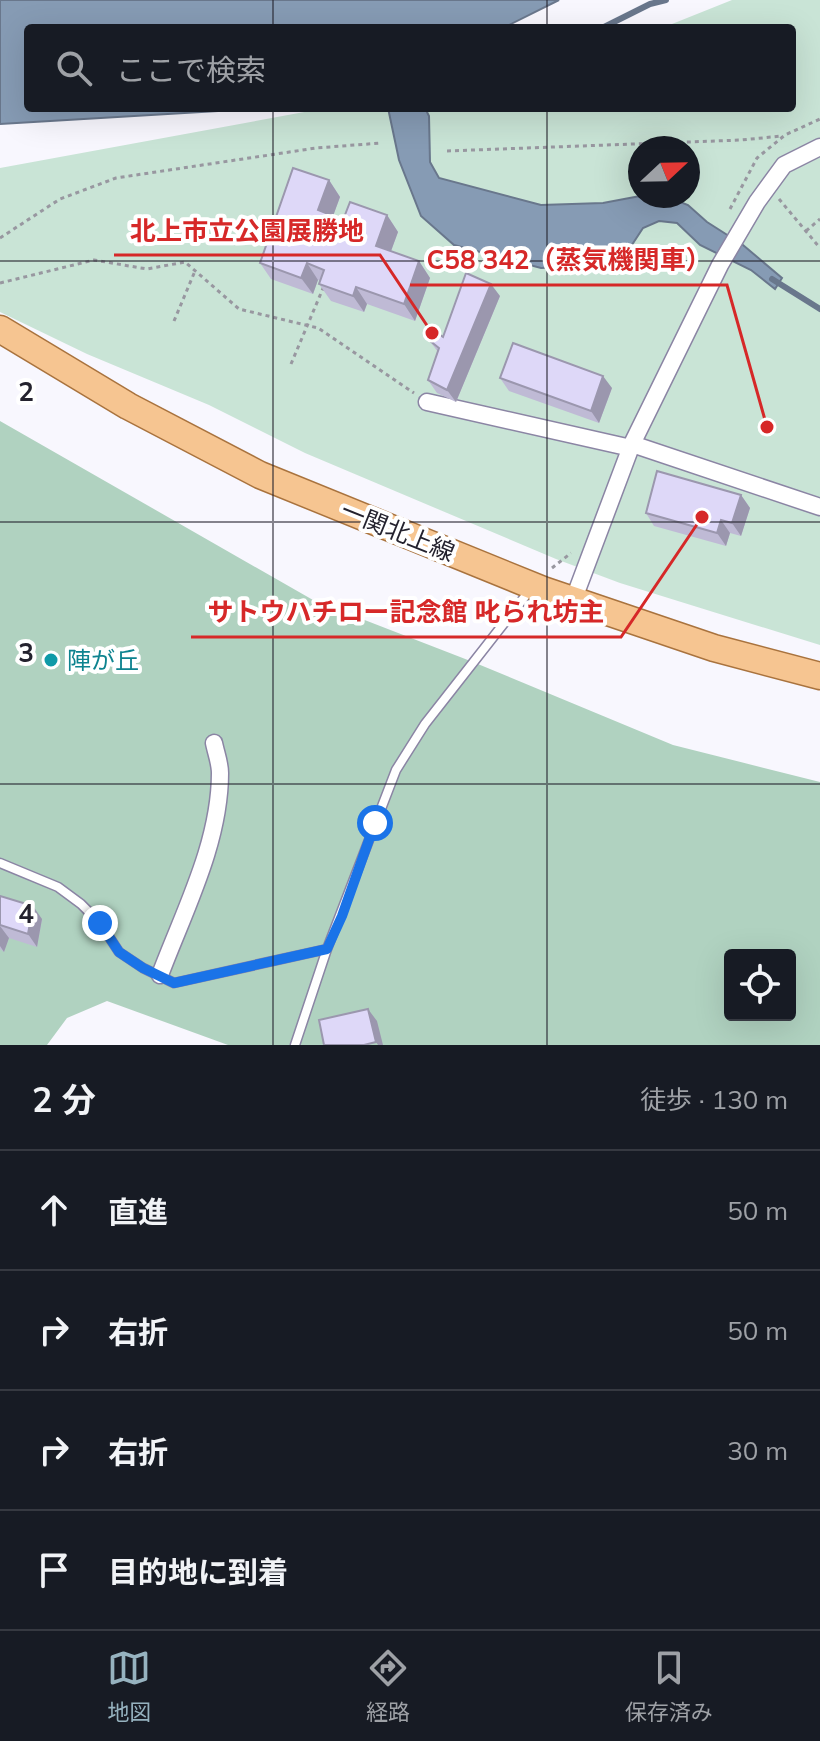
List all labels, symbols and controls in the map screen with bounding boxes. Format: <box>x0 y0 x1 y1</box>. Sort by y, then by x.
search box <box>24 24 796 112</box>
icon: search <box>52 46 96 90</box>
text: ここで検索 <box>116 51 266 89</box>
north arrow <box>628 136 700 208</box>
callout: 北上市立公園展勝地 <box>114 205 380 255</box>
text: 北上市立公園展勝地 <box>130 214 364 247</box>
callout: C58 342（蒸気機関車） <box>410 235 727 285</box>
text: C58 342（蒸気機関車） <box>427 243 711 276</box>
text: 2 <box>18 375 34 408</box>
street label: 一関北上線 <box>337 495 459 567</box>
callout: サトウハチロー記念館 叱られ坊主 <box>191 587 621 637</box>
text: サトウハチロー記念館 叱られ坊主 <box>207 595 605 628</box>
text: 3 <box>18 636 34 669</box>
place label: 陣が丘 <box>67 645 139 675</box>
marker: 陣が丘 <box>42 651 60 669</box>
route start <box>357 805 393 841</box>
text: 4 <box>18 897 34 930</box>
route end <box>82 905 118 941</box>
map controls <box>724 949 796 1021</box>
button: locate <box>724 949 796 1021</box>
text: 2 分 <box>32 1078 96 1121</box>
text: 徒歩 · 130 m <box>640 1083 788 1116</box>
icon: ahead <box>32 1188 76 1232</box>
text: 直進 <box>108 1193 168 1231</box>
text: 50 m <box>727 1194 788 1227</box>
icon: right <box>32 1308 76 1352</box>
text: 右折 <box>108 1313 168 1351</box>
text: 50 m <box>727 1314 788 1347</box>
icon: right <box>32 1428 76 1472</box>
text: 右折 <box>108 1433 168 1471</box>
text: 30 m <box>727 1434 788 1467</box>
icon: arrive <box>32 1548 76 1592</box>
text: 目的地に到着 <box>108 1553 288 1591</box>
tab: 地図 <box>107 1646 151 1726</box>
tab: 経路 <box>366 1646 410 1726</box>
tab: 保存済み <box>625 1646 713 1726</box>

